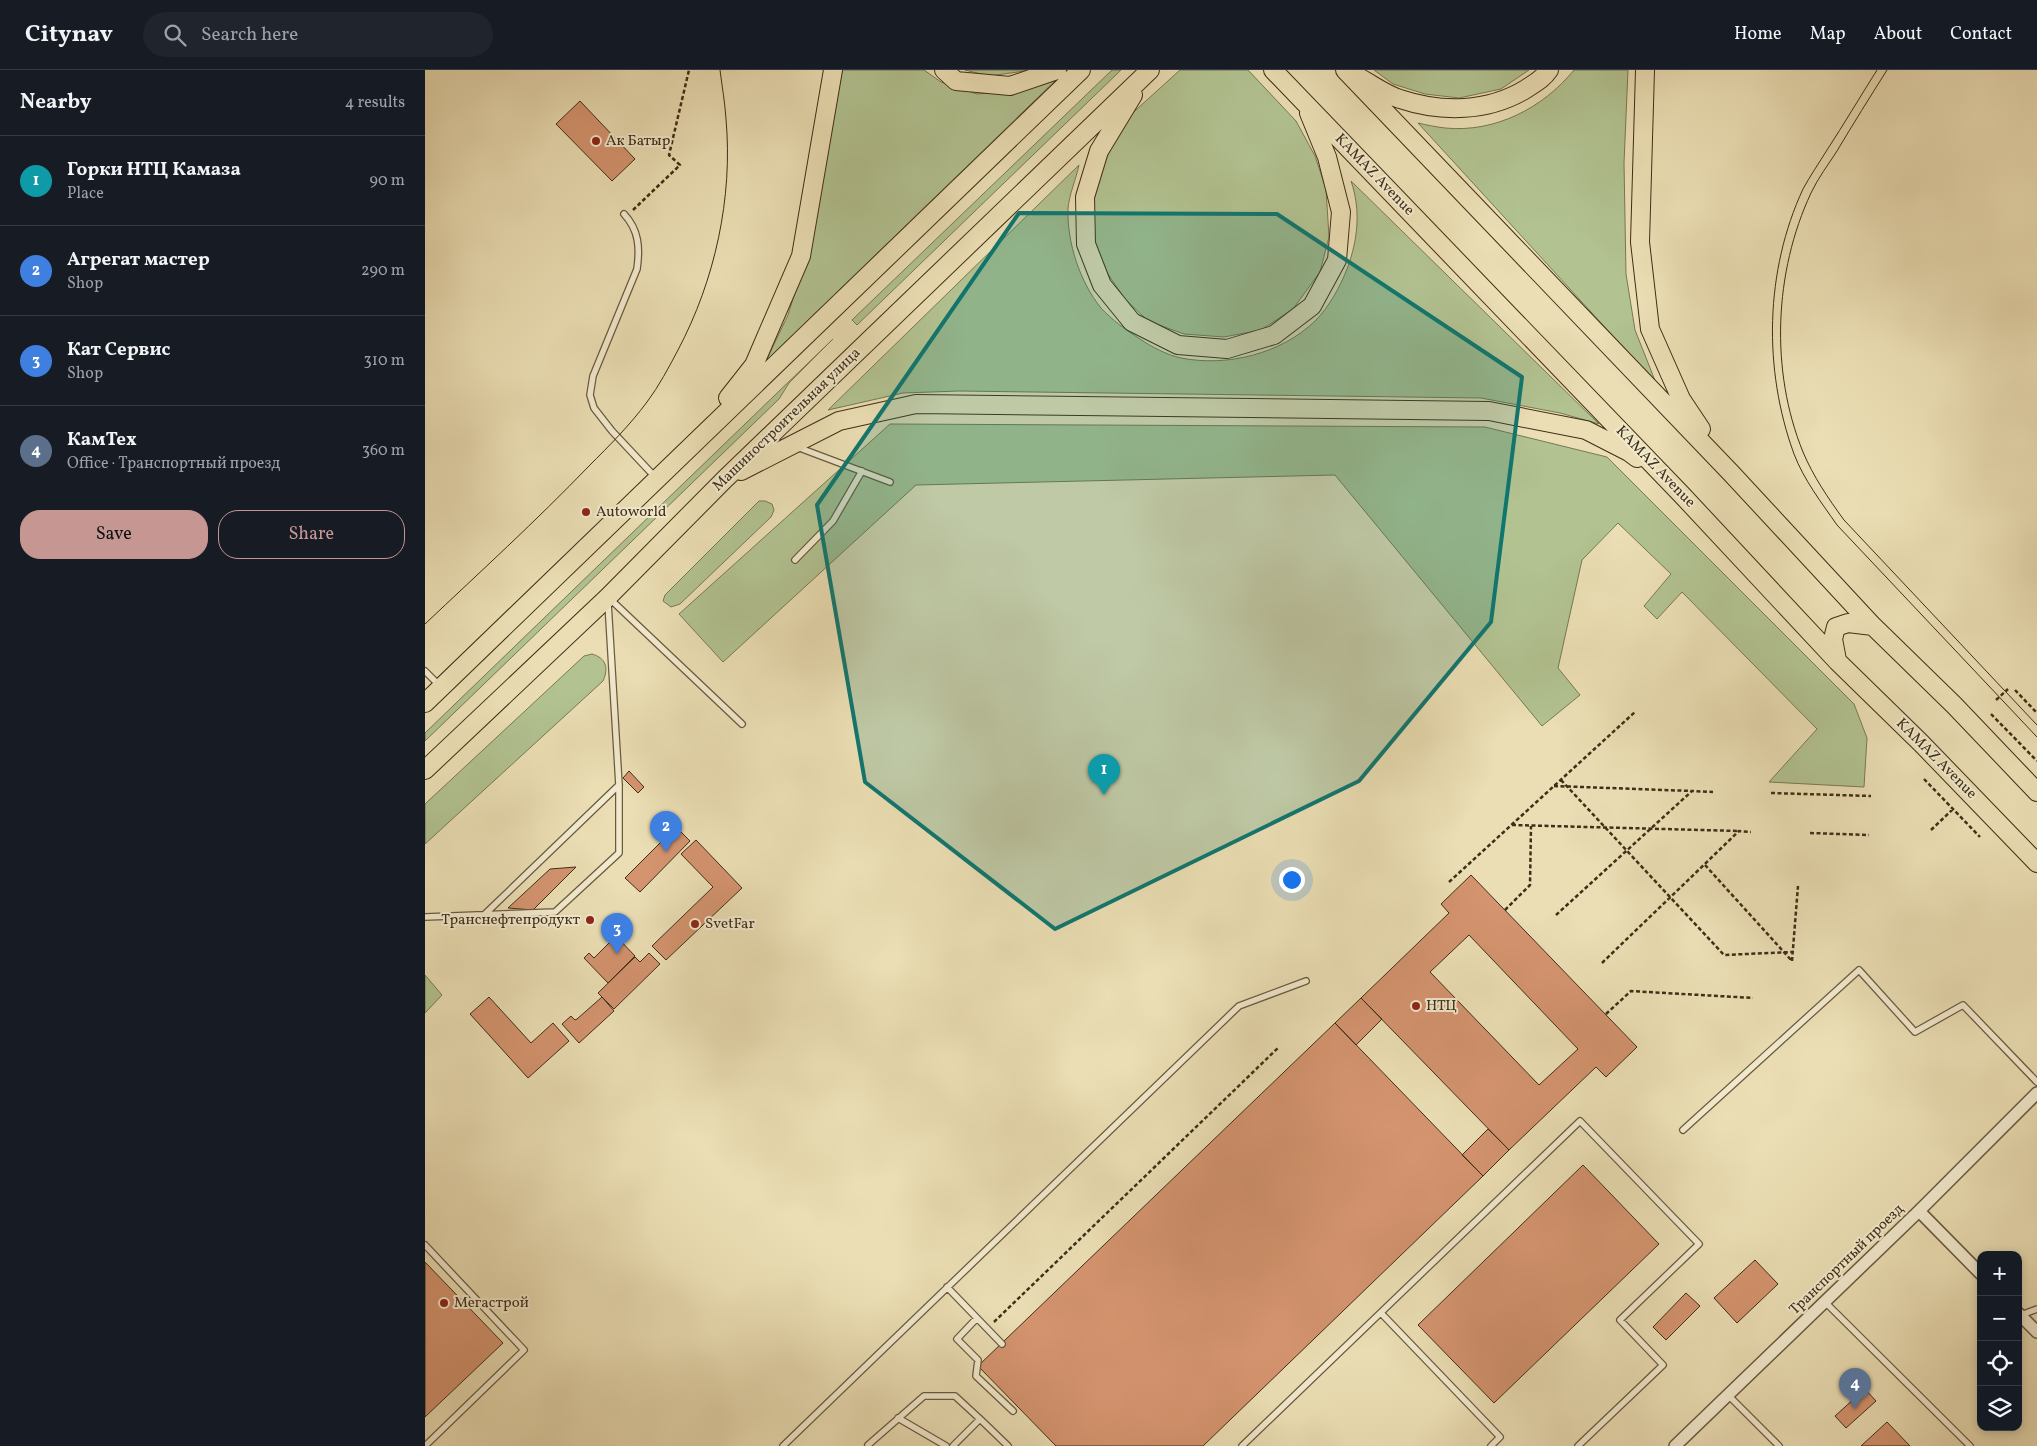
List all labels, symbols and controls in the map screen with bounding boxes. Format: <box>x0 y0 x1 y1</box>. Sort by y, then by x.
search box <box>143 12 493 57</box>
text: Citynav <box>25 18 113 52</box>
icon: search <box>161 21 189 49</box>
text: Search here <box>201 22 298 48</box>
text: Home <box>1734 22 1782 47</box>
text: Map <box>1810 22 1846 47</box>
text: About <box>1874 22 1922 47</box>
text: Contact <box>1950 22 2012 47</box>
text: Nearby <box>20 88 91 117</box>
text: 4 results <box>345 92 405 114</box>
street label: KAMAZ Avenue <box>1329 129 1419 221</box>
place label: Ак Батыр <box>606 131 670 152</box>
marker: Ак Батыр <box>590 135 602 147</box>
text: Горки НТЦ Камаза <box>67 157 241 183</box>
text: 1 <box>33 170 39 192</box>
text: 90 m <box>369 170 405 192</box>
text: Place <box>67 183 104 205</box>
text: Агрегат мастер <box>67 247 210 273</box>
text: 2 <box>32 260 40 282</box>
text: 290 m <box>361 260 405 282</box>
text: Shop <box>67 273 103 295</box>
text: Кат Сервис <box>67 337 170 363</box>
street label: Машиностроительная улица <box>708 343 866 497</box>
text: 3 <box>32 350 40 372</box>
text: 310 m <box>364 350 405 372</box>
text: Shop <box>67 363 103 385</box>
street label: KAMAZ Avenue <box>1610 421 1700 513</box>
text: КамТех <box>67 427 137 453</box>
text: 4 <box>31 440 41 462</box>
text: 360 m <box>362 440 405 462</box>
text: Office · Транспортный проезд <box>67 453 280 475</box>
place label: Autoworld <box>596 502 666 523</box>
marker: Autoworld <box>580 506 592 518</box>
button: Save <box>20 510 208 559</box>
button: Share <box>218 510 405 559</box>
street label: KAMAZ Avenue <box>1891 714 1981 804</box>
pin: 1 <box>1088 754 1120 795</box>
pin: 2 <box>650 811 682 852</box>
your location <box>1279 867 1305 893</box>
place label: Транснефтепродукт <box>441 910 580 931</box>
pin: 3 <box>601 913 633 954</box>
marker: Транснефтепродукт <box>584 914 596 926</box>
place label: SvetFar <box>705 914 755 935</box>
marker: SvetFar <box>689 918 701 930</box>
place label: НТЦ <box>1426 996 1457 1017</box>
marker: НТЦ <box>1410 1000 1422 1012</box>
street label: Транспортный проезд <box>1785 1199 1909 1320</box>
map controls <box>1977 1251 2022 1431</box>
button: + <box>1977 1251 2022 1296</box>
place label: Мегастрой <box>454 1293 529 1314</box>
button: − <box>1977 1296 2022 1341</box>
marker: Мегастрой <box>438 1297 450 1309</box>
button: locate <box>1977 1341 2022 1386</box>
pin: 4 <box>1839 1368 1871 1409</box>
button: layers <box>1977 1386 2022 1431</box>

